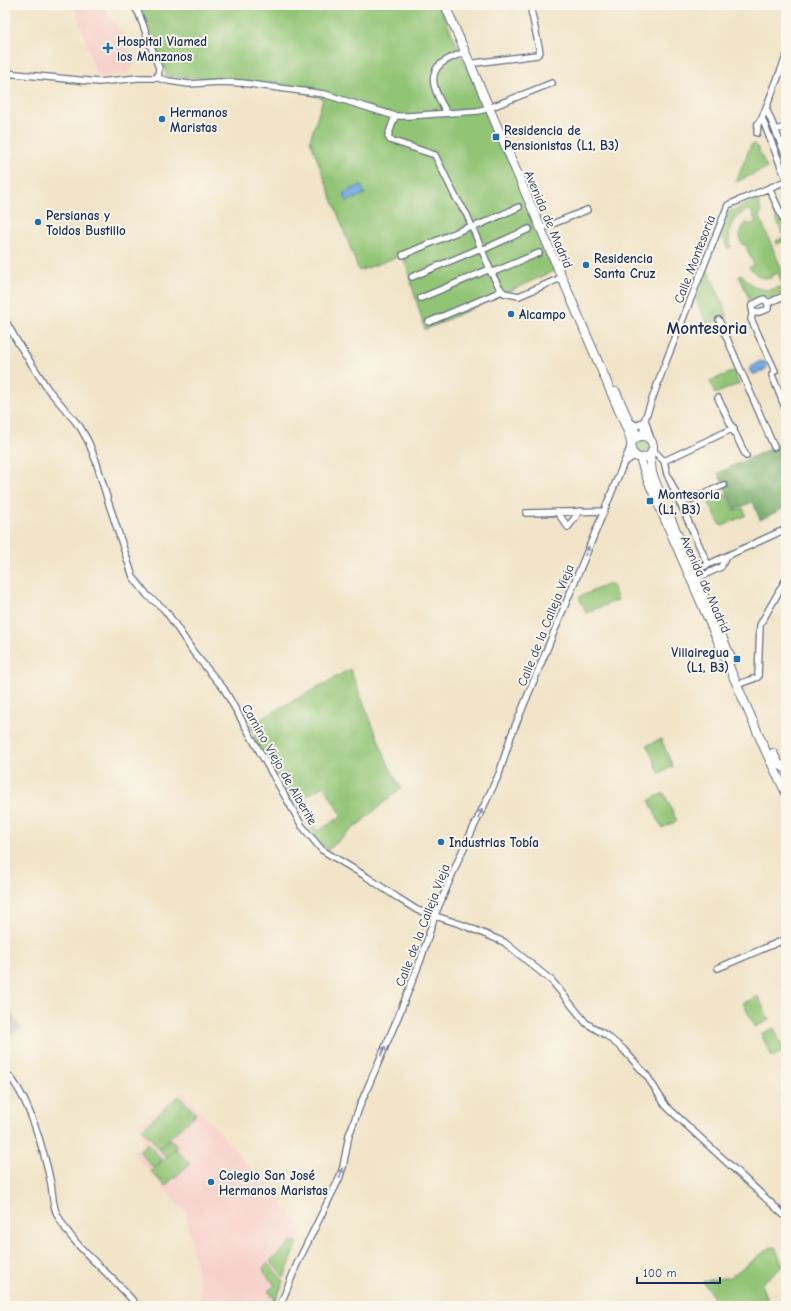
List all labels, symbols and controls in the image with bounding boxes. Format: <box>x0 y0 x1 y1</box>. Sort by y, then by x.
place label: Hospital Viamed los Manzanos <box>117 34 207 64</box>
marker: Hospital Viamed los Manzanos <box>102 42 114 54</box>
place label: Hermanos Maristas <box>170 105 228 135</box>
marker: Hermanos Maristas <box>157 114 167 124</box>
place label: Residencia de Pensionistas (L1, B3) <box>504 123 619 153</box>
marker: Residencia de Pensionistas (L1, B3) <box>491 132 501 142</box>
street label: Avenida de Madrid <box>521 168 576 270</box>
place label: Persianas y Toldos Bustillo <box>46 208 126 238</box>
street label: Calle Montesoria <box>671 213 718 305</box>
marker: Persianas y Toldos Bustillo <box>33 217 43 227</box>
place label: Residencia Santa Cruz <box>594 251 656 281</box>
marker: Residencia Santa Cruz <box>581 260 591 270</box>
place label: Alcampo <box>519 307 566 322</box>
marker: Alcampo <box>506 309 516 319</box>
district label: Montesoria <box>667 319 747 338</box>
place label: Montesoria (L1, B3) <box>658 487 720 517</box>
marker: Montesoria (L1, B3) <box>645 496 655 506</box>
street label: Avenida de Madrid <box>677 533 734 635</box>
one-way arrow <box>585 545 591 557</box>
street label: Calle de la Calleja Vieja <box>514 562 577 688</box>
place label: Villairegua (L1, B3) <box>671 645 729 675</box>
marker: Villairegua (L1, B3) <box>732 654 742 664</box>
street label: Camino Viejo de Alberite <box>239 701 321 828</box>
one-way arrow <box>477 808 483 820</box>
place label: Industrias Tobía <box>449 835 539 850</box>
marker: Industrias Tobía <box>436 837 446 847</box>
street label: Calle de la Calleja Vieja <box>392 862 453 989</box>
one-way arrow <box>381 1044 387 1056</box>
one-way arrow <box>338 1167 344 1179</box>
place label: Colegio San José Hermanos Maristas <box>219 1168 328 1198</box>
marker: Colegio San José Hermanos Maristas <box>206 1177 216 1187</box>
scale bar <box>637 1259 720 1285</box>
text: 100 m <box>643 1266 676 1280</box>

